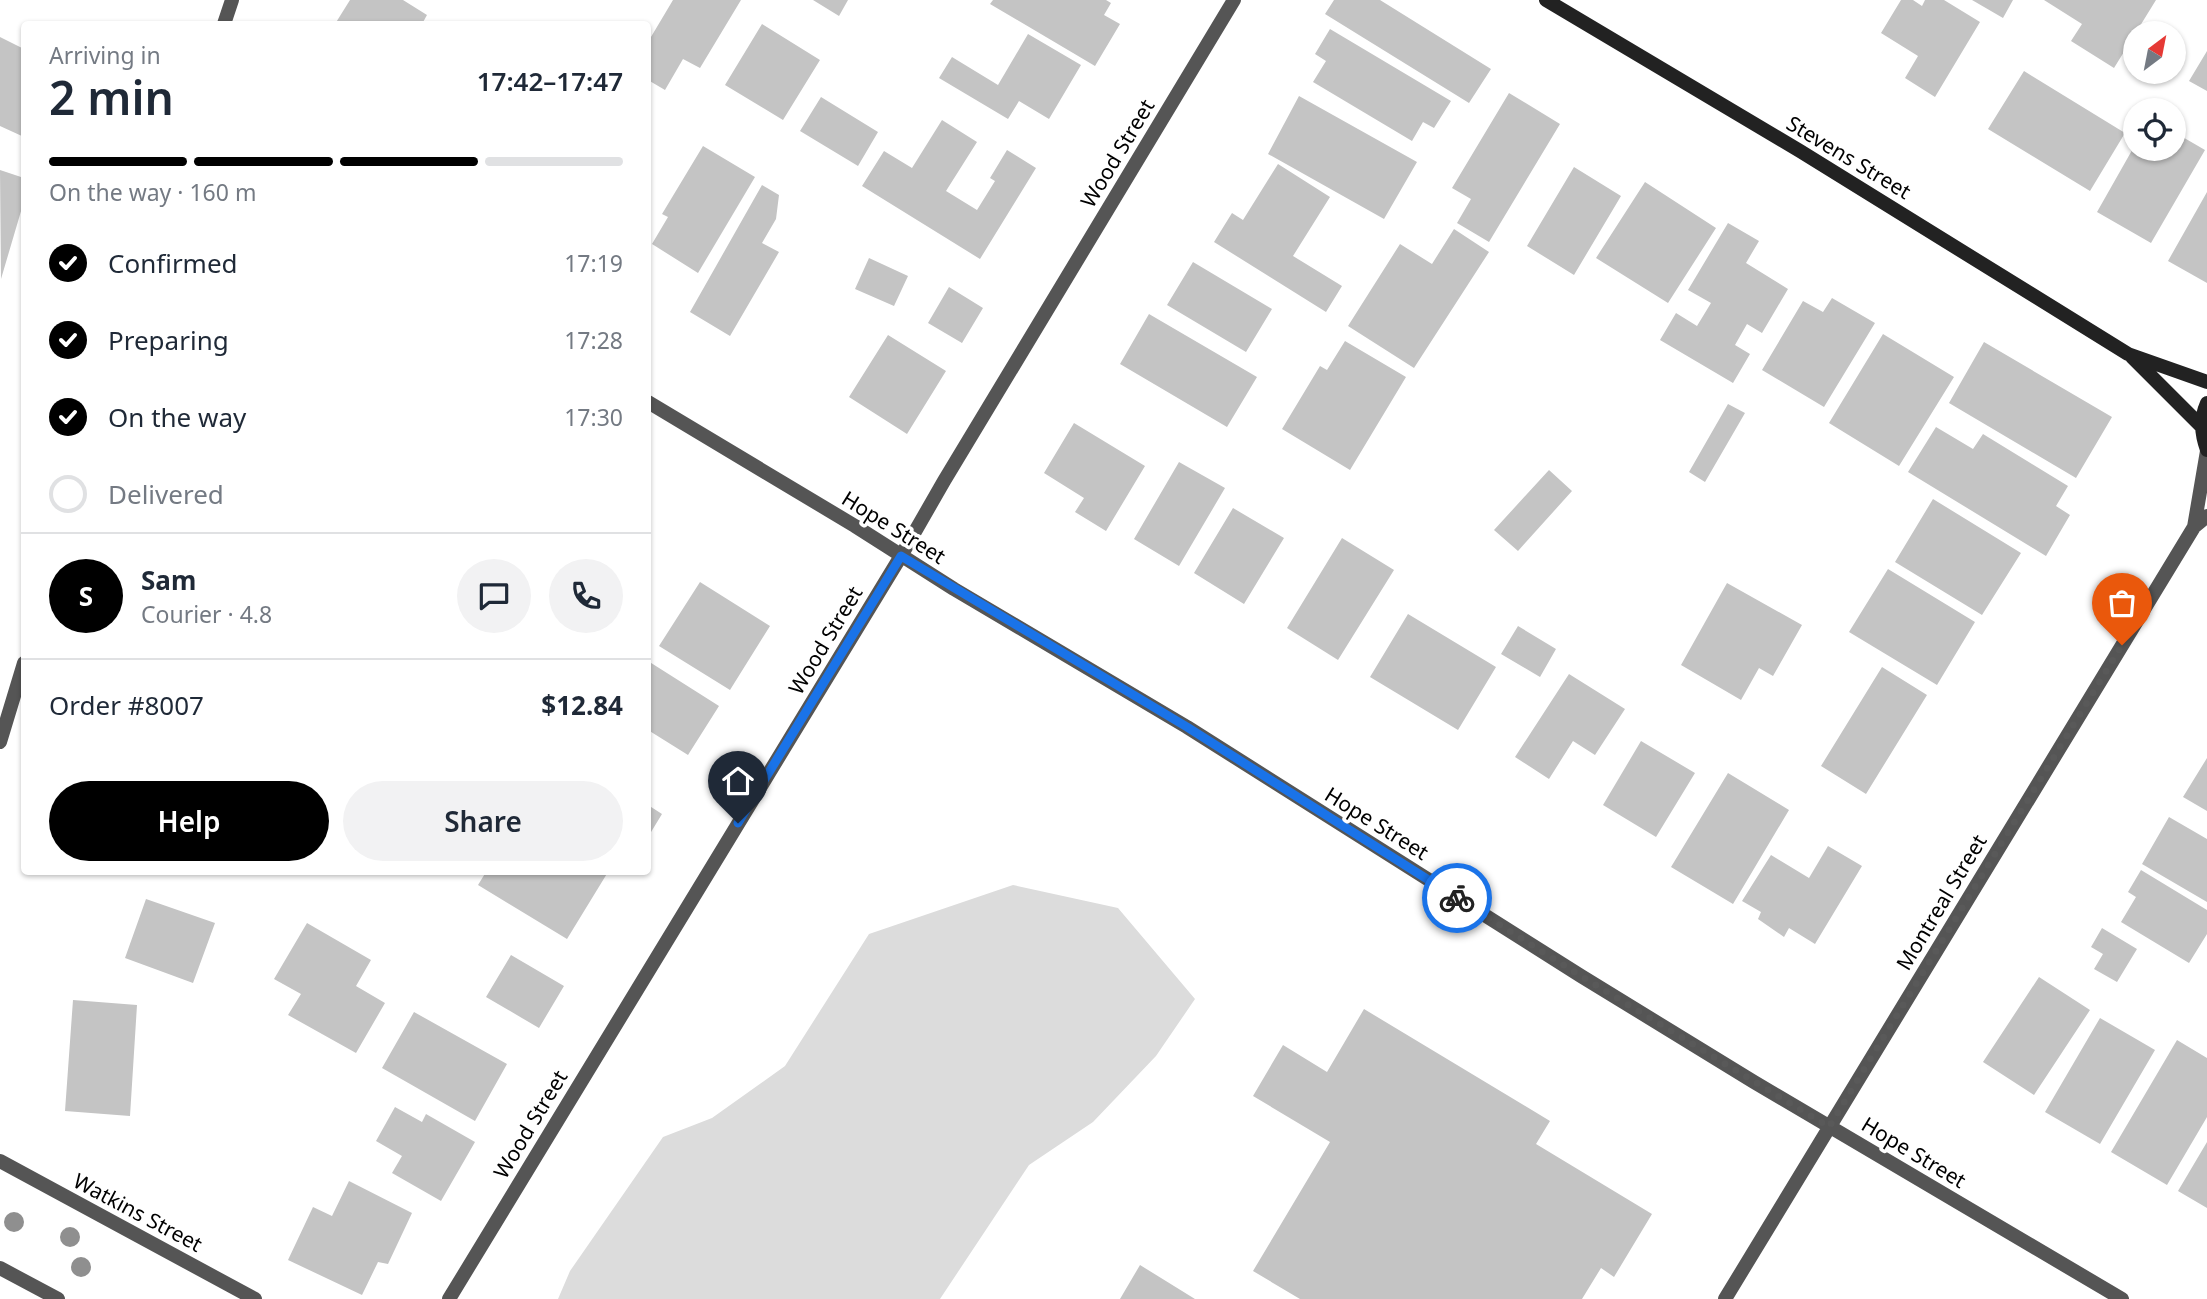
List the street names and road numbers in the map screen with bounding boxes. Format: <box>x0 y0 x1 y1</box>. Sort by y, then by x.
street label: Wood Street <box>1074 93 1161 212</box>
street label: Stevens Street <box>1782 109 1917 205</box>
street label: Hope Street <box>837 484 951 570</box>
street label: Wood Street <box>782 580 869 699</box>
street label: Hope Street <box>1320 780 1434 866</box>
street label: Montreal Street <box>1889 829 1993 975</box>
street label: Wood Street <box>487 1064 574 1183</box>
street label: Hope Street <box>1857 1110 1972 1194</box>
street label: Watkins Street <box>69 1166 208 1258</box>

